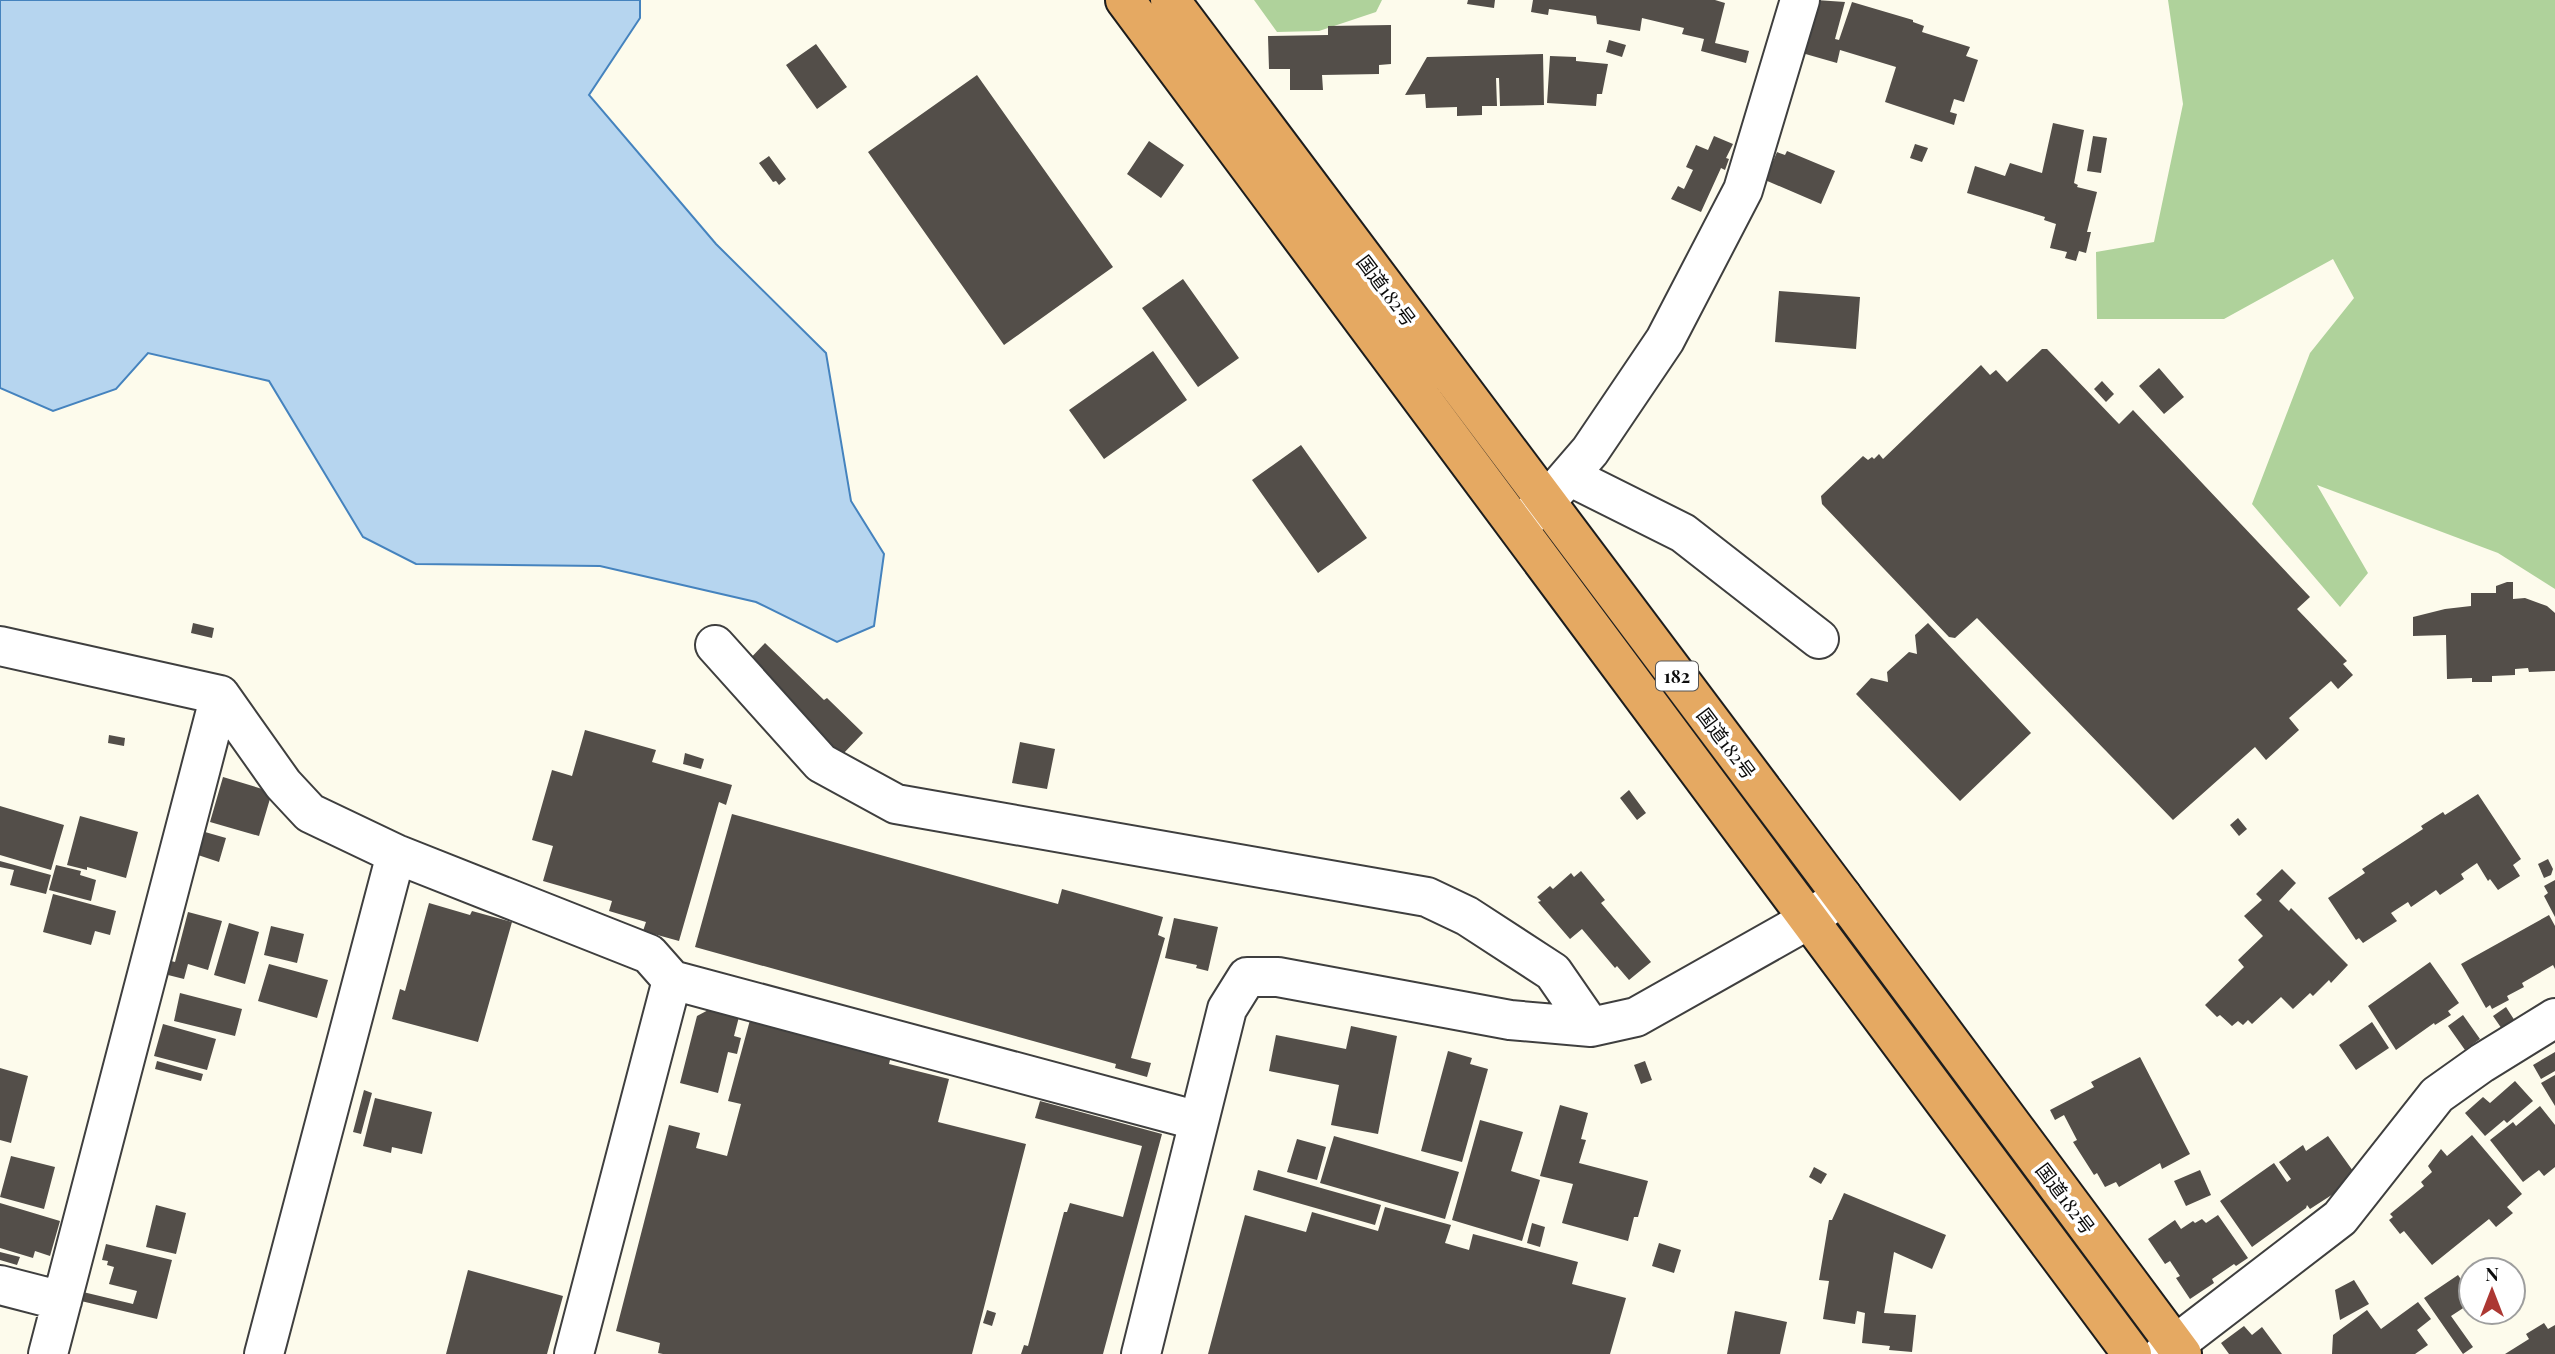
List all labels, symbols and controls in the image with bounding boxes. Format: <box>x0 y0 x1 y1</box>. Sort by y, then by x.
street label: 国道182号 <box>1352 249 1422 331</box>
road number: 182 <box>1656 662 1698 690</box>
street label: 国道182号 <box>1692 702 1762 784</box>
street label: 国道182号 <box>2031 1157 2101 1239</box>
north arrow <box>2457 1256 2527 1326</box>
text: N <box>2485 1260 2499 1286</box>

